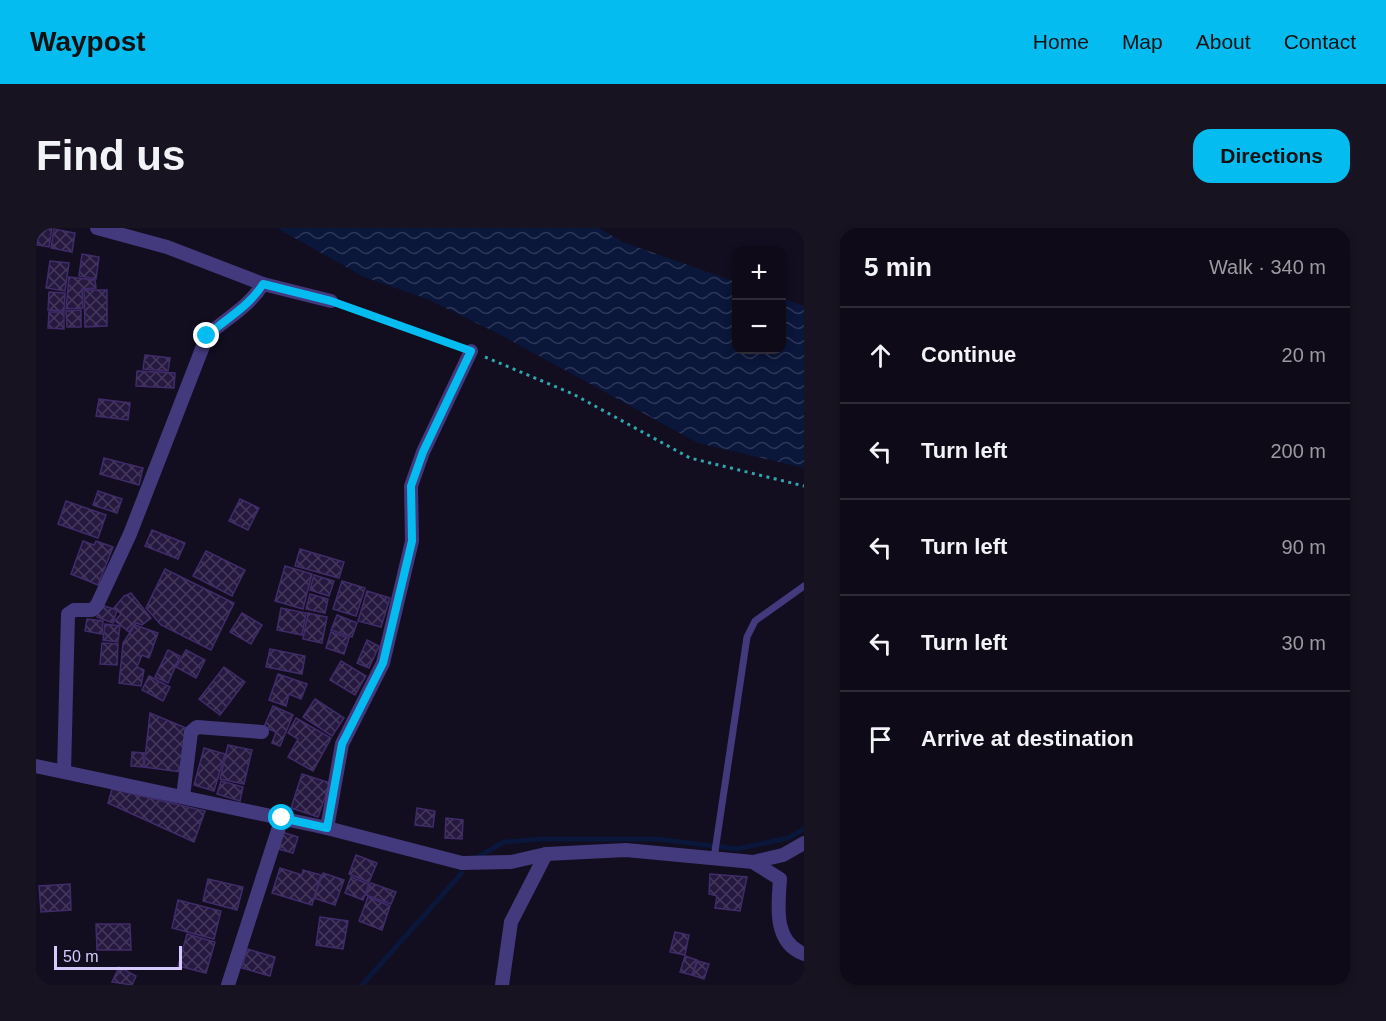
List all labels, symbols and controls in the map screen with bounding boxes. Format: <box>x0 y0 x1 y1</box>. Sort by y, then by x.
text: Waypost <box>30 26 146 57</box>
text: Home <box>1033 30 1089 53</box>
text: Map <box>1122 30 1163 53</box>
text: About <box>1196 30 1251 53</box>
text: Contact <box>1284 30 1356 53</box>
button: Directions <box>1193 129 1350 183</box>
text: Find us <box>36 132 185 179</box>
map controls <box>732 246 786 354</box>
button: + <box>732 246 786 300</box>
text: 5 min <box>864 252 932 282</box>
text: Walk · 340 m <box>1209 256 1326 278</box>
button: − <box>732 300 786 354</box>
route end <box>193 322 219 348</box>
icon: ahead <box>864 339 897 372</box>
text: Continue <box>921 342 1016 367</box>
text: 20 m <box>1282 344 1326 366</box>
icon: left <box>864 435 897 468</box>
text: Turn left <box>921 438 1007 463</box>
text: 200 m <box>1270 440 1326 462</box>
icon: left <box>864 531 897 564</box>
text: Turn left <box>921 534 1007 559</box>
text: 90 m <box>1282 536 1326 558</box>
icon: left <box>864 627 897 660</box>
text: Turn left <box>921 630 1007 655</box>
text: 30 m <box>1282 632 1326 654</box>
icon: arrive <box>864 723 897 756</box>
text: Arrive at destination <box>921 726 1134 751</box>
route start <box>268 804 294 830</box>
scale bar <box>54 943 182 970</box>
text: 50 m <box>63 948 99 965</box>

